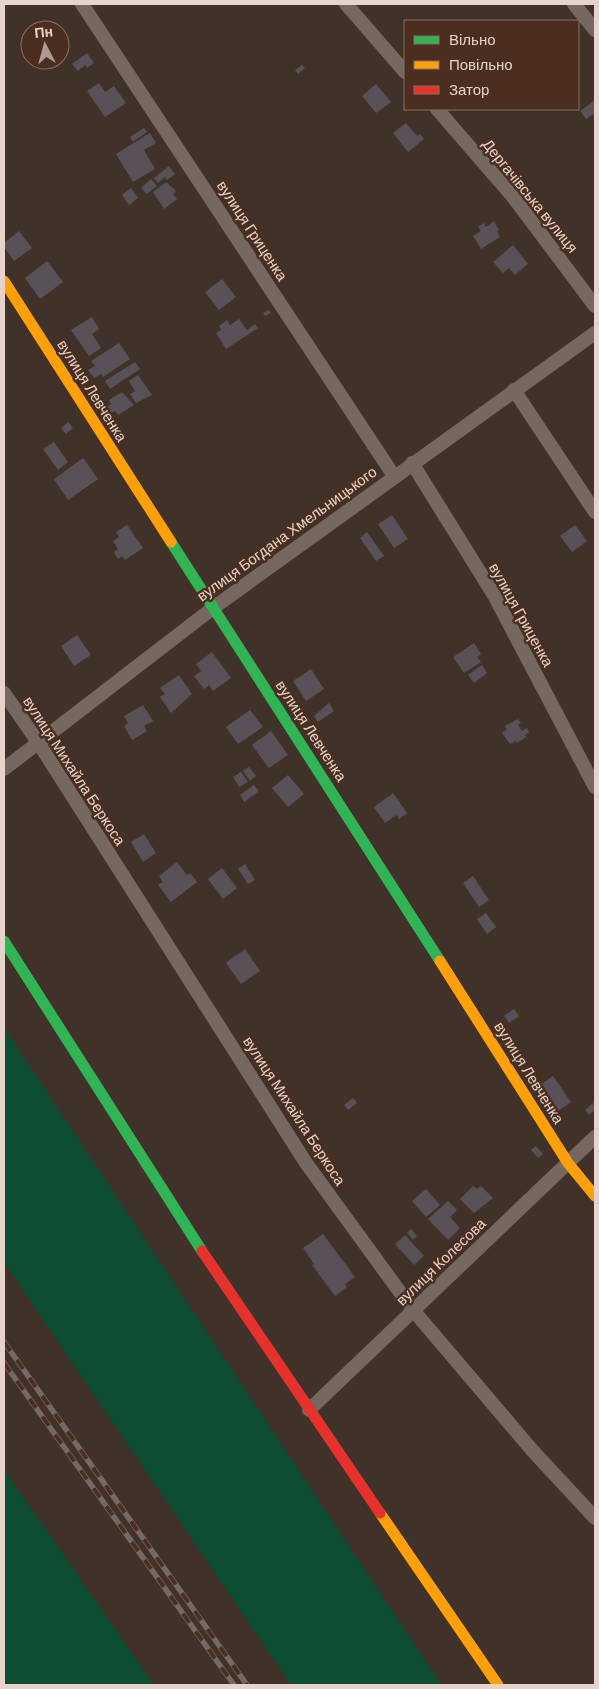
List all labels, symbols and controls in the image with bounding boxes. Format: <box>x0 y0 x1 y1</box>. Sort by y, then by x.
north arrow <box>20 20 70 70</box>
legend <box>404 20 579 110</box>
text: Пн <box>33 22 54 41</box>
text: Вільно <box>449 30 496 48</box>
text: Повільно <box>449 55 513 73</box>
text: Затор <box>449 80 489 98</box>
street label: Дергачівська вулиця <box>479 135 582 256</box>
street label: вулиця Гриценка <box>214 177 292 285</box>
street label: вулиця Левченка <box>54 336 132 445</box>
street label: вулиця Богдана Хмельницького <box>193 462 380 604</box>
street label: вулиця Гриценка <box>486 559 558 670</box>
street label: вулиця Левченка <box>272 677 352 785</box>
street label: вулиця Михайла Беркоса <box>20 693 130 849</box>
street label: вулиця Левченка <box>491 1018 569 1127</box>
street label: вулиця Михайла Беркоса <box>240 1033 350 1189</box>
street label: вулиця Колесова <box>392 1213 489 1309</box>

